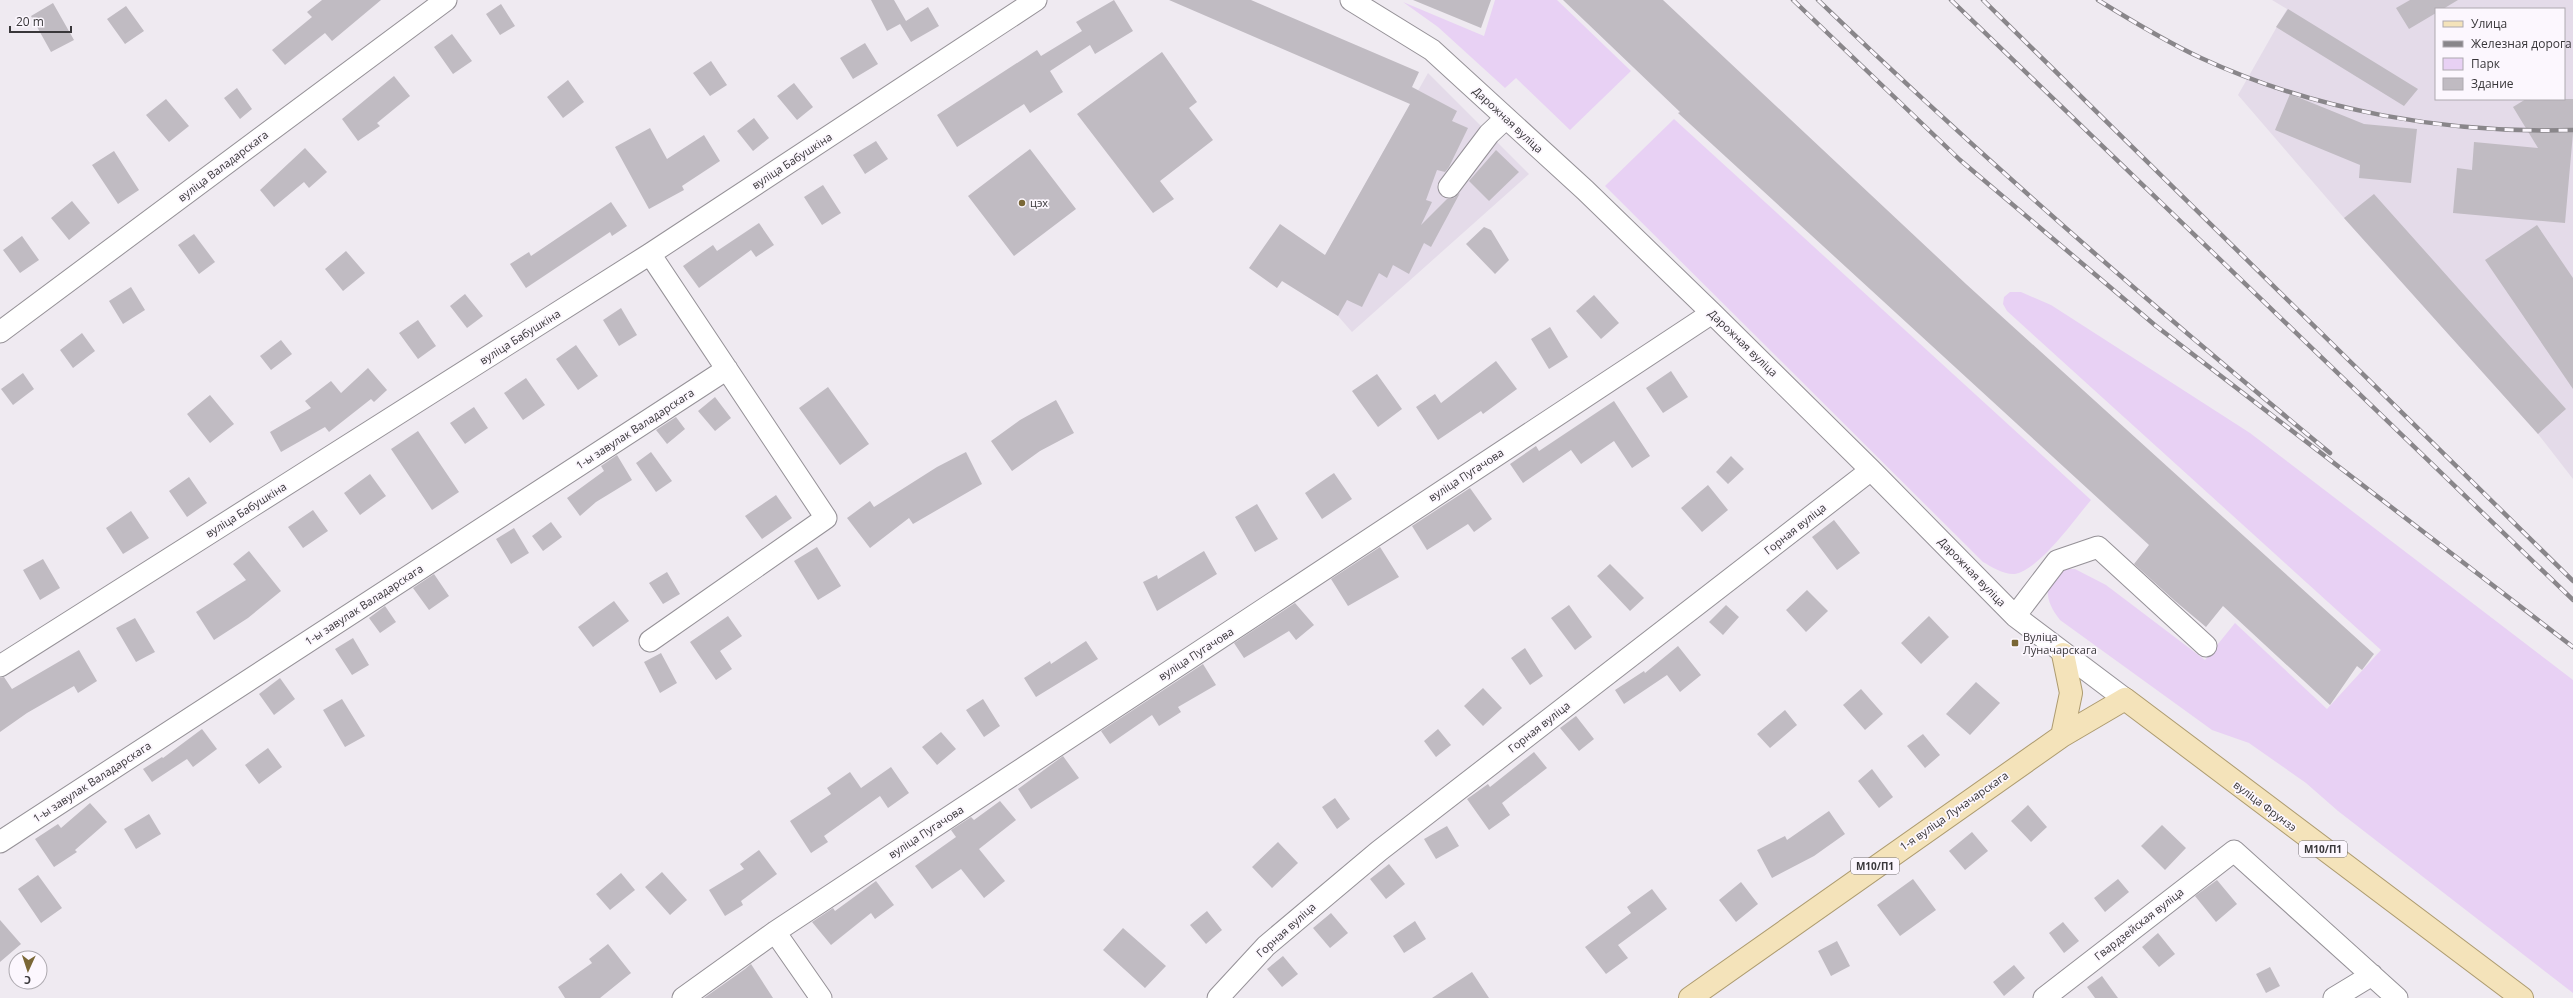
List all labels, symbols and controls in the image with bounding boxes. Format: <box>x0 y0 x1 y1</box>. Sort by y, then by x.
scale bar <box>10 8 71 34</box>
legend <box>2435 8 2565 100</box>
text: 20 m <box>16 13 44 30</box>
text: Улица <box>2471 15 2507 32</box>
text: Железная дорога <box>2471 35 2572 52</box>
text: Парк <box>2471 55 2501 72</box>
text: Здание <box>2471 75 2514 92</box>
street label: Дарожная вуліца <box>1470 83 1547 156</box>
street label: вуліца Валадарскага <box>174 127 271 205</box>
street label: вуліца Бабушкіна <box>749 129 835 192</box>
place label: цэх <box>1030 195 1048 210</box>
marker: цэх <box>1017 198 1027 208</box>
street label: вуліца Бабушкіна <box>476 306 563 368</box>
street label: Дарожная вуліца <box>1705 306 1781 380</box>
street label: 1-ы завулак Валадарскага <box>573 385 697 472</box>
street label: вуліца Пугачова <box>1425 445 1506 505</box>
street label: вуліца Бабушкіна <box>202 479 289 541</box>
street label: Горная вуліца <box>1761 500 1829 558</box>
street label: Дарожная вуліца <box>1935 534 2009 610</box>
street label: 1-ы завулак Валадарскага <box>302 561 426 648</box>
street label: вуліца Пугачова <box>1155 624 1236 684</box>
place label: Вуліца Луначарскага <box>2023 629 2097 657</box>
marker: Вуліца Луначарскага <box>2010 638 2020 648</box>
street label: Горная вуліца <box>1505 698 1573 756</box>
street label: 1-ы завулак Валадарскага <box>30 738 154 825</box>
street label: 1-я вуліца Луначарскага <box>1896 767 2011 854</box>
street label: вуліца Фрунзэ <box>2231 777 2300 834</box>
street label: вуліца Пугачова <box>885 802 966 862</box>
road number: М10/П1 <box>2299 841 2347 857</box>
road number: М10/П1 <box>1851 858 1899 874</box>
street label: Гвардзейская вуліца <box>2091 884 2186 963</box>
street label: Горная вуліца <box>1253 899 1319 960</box>
north arrow <box>8 950 48 990</box>
text: С <box>24 973 31 988</box>

